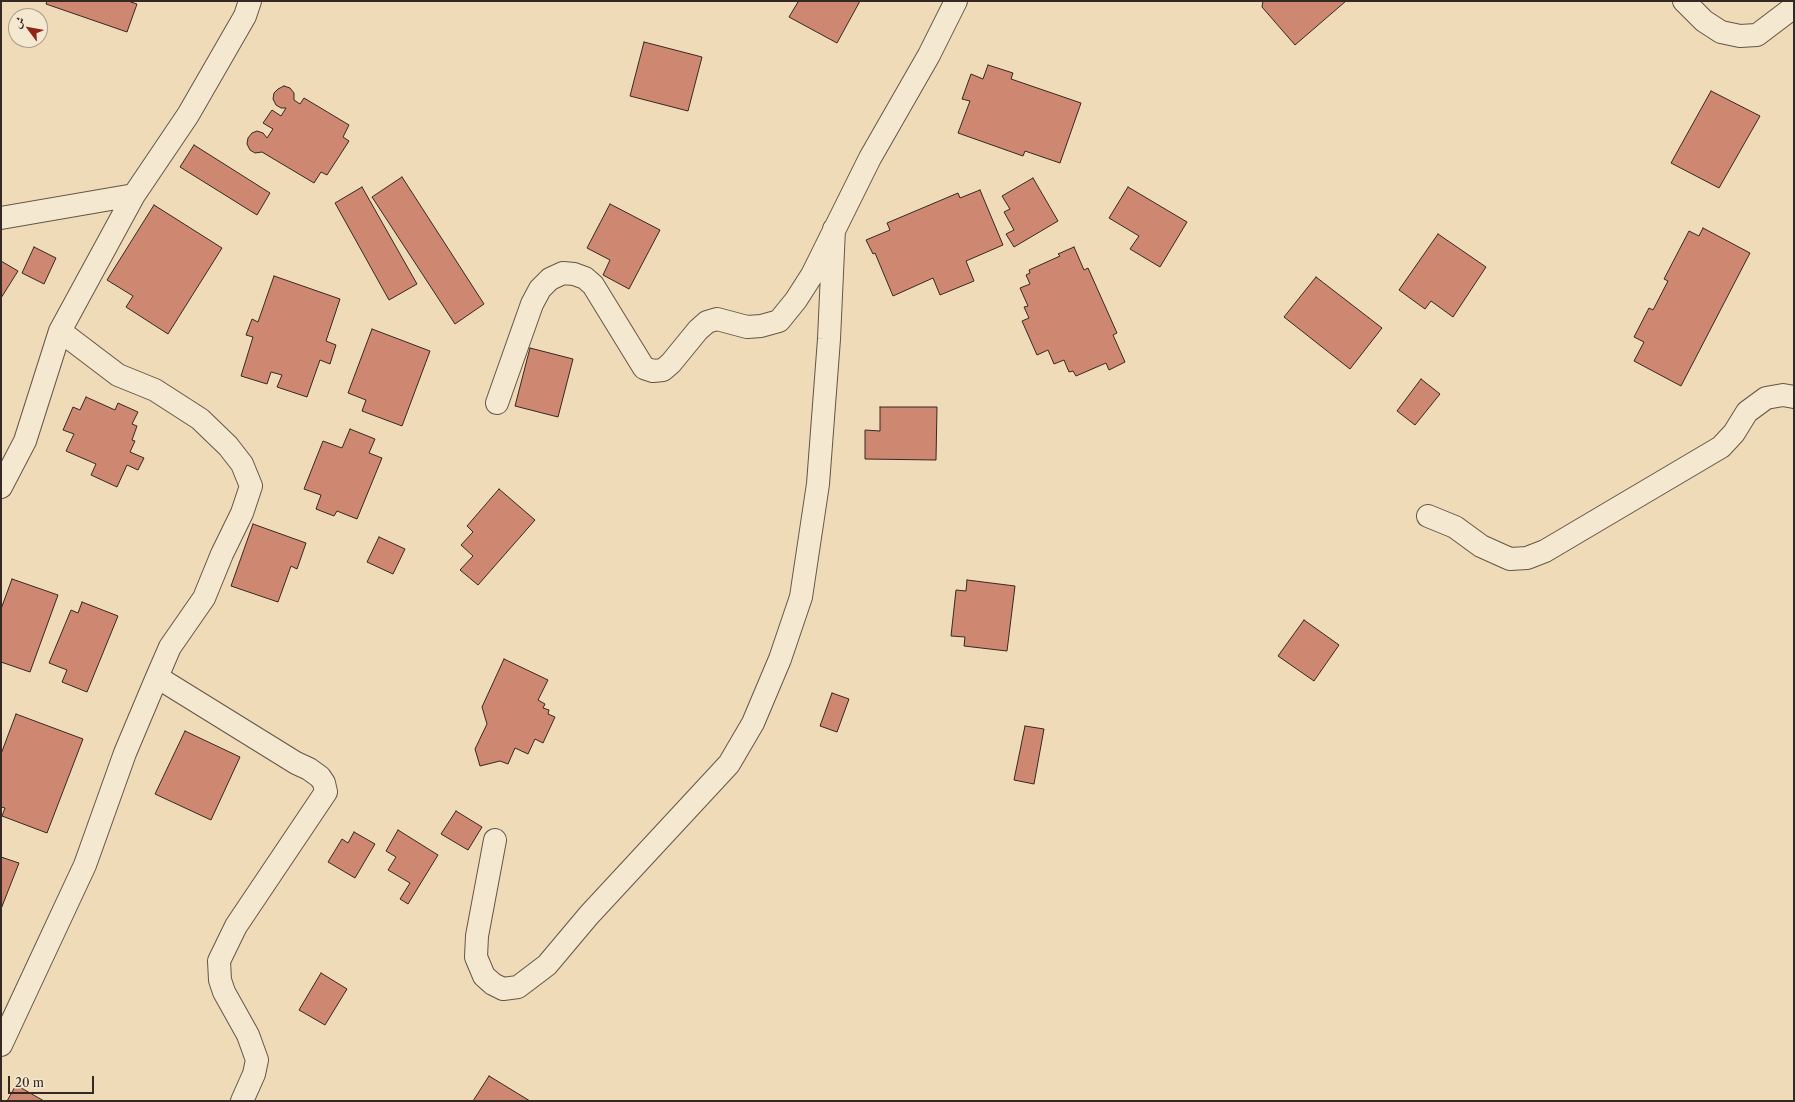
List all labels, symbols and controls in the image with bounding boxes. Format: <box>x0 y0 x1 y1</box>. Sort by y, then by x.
north arrow <box>8 8 48 48</box>
text: ش <box>10 14 27 31</box>
scale bar <box>10 1068 96 1094</box>
text: 20 m <box>15 1075 44 1090</box>

